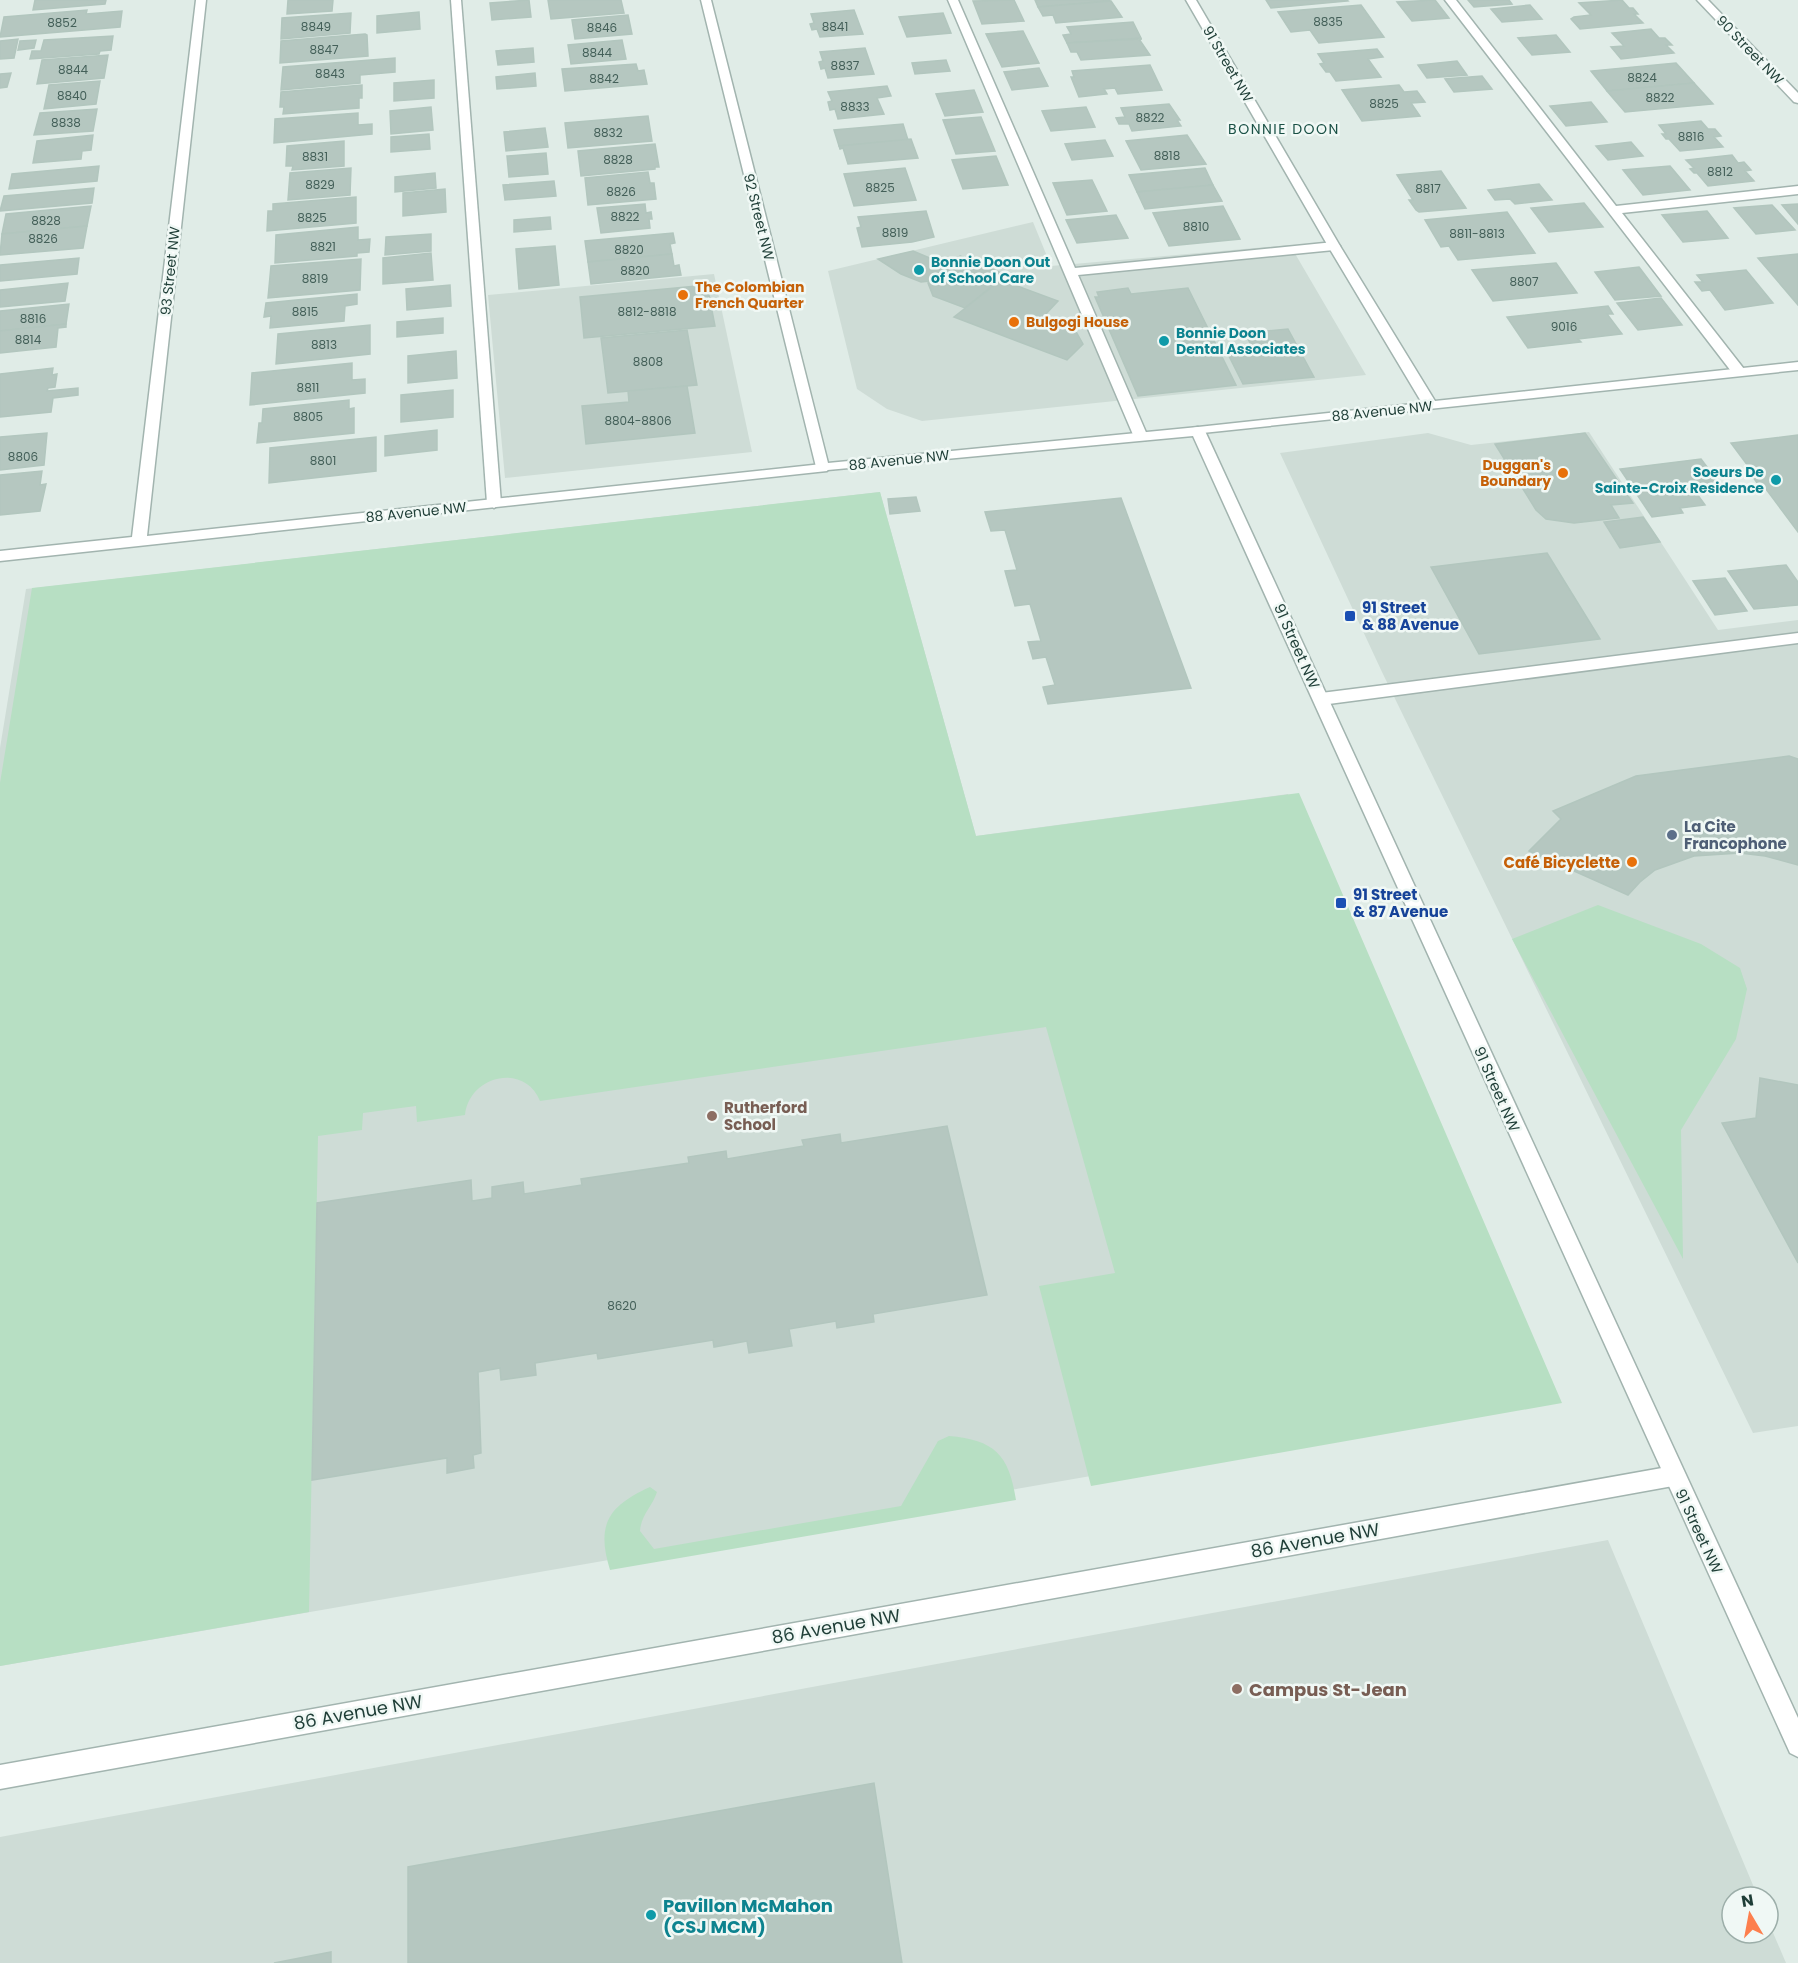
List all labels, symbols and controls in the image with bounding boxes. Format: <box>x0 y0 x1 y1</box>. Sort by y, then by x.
street label: 90 Street NW <box>1712 11 1789 89</box>
house number: 8835 <box>1313 13 1343 30</box>
house number: 8852 <box>47 14 77 31</box>
house number: 8849 <box>301 18 331 35</box>
house number: 8841 <box>822 18 848 35</box>
house number: 8846 <box>587 19 617 36</box>
street label: 91 Street NW <box>1198 22 1258 106</box>
house number: 8847 <box>309 41 339 58</box>
house number: 8844 <box>582 44 613 61</box>
house number: 8837 <box>831 57 860 74</box>
house number: 8844 <box>58 61 89 78</box>
house number: 8843 <box>315 65 345 82</box>
house number: 8824 <box>1627 69 1657 86</box>
house number: 8842 <box>589 70 619 87</box>
house number: 8840 <box>57 87 87 104</box>
house number: 8822 <box>1646 89 1675 106</box>
house number: 8825 <box>1369 95 1399 112</box>
house number: 8833 <box>840 98 870 115</box>
house number: 8822 <box>1136 109 1165 126</box>
house number: 8838 <box>51 114 81 131</box>
district label: BONNIE DOON <box>1228 119 1340 139</box>
house number: 8832 <box>593 124 623 141</box>
house number: 8816 <box>1678 128 1704 145</box>
house number: 8818 <box>1154 147 1180 164</box>
house number: 8831 <box>302 148 328 165</box>
house number: 8828 <box>603 151 633 168</box>
house number: 8812 <box>1707 163 1733 180</box>
street label: 92 Street NW <box>739 171 780 263</box>
house number: 8829 <box>305 176 335 193</box>
house number: 8825 <box>865 179 895 196</box>
house number: 8817 <box>1415 180 1441 197</box>
house number: 8826 <box>606 183 636 200</box>
house number: 8822 <box>611 208 640 225</box>
house number: 8825 <box>297 209 327 226</box>
house number: 8828 <box>31 212 61 229</box>
house number: 8810 <box>1183 218 1209 235</box>
house number: 8819 <box>882 224 908 241</box>
street label: 93 Street NW <box>155 225 185 316</box>
house number: 8811-8813 <box>1449 225 1505 242</box>
house number: 8826 <box>28 230 58 247</box>
house number: 8821 <box>310 238 336 255</box>
house number: 8820 <box>614 241 644 258</box>
place label: Bonnie Doon Out of School Care <box>931 252 1051 288</box>
house number: 8820 <box>620 262 650 279</box>
marker: Bonnie Doon Out of School Care <box>912 263 926 277</box>
house number: 8819 <box>302 270 328 287</box>
house number: 8807 <box>1509 273 1539 290</box>
place label: The Colombian French Quarter <box>695 277 804 313</box>
marker: The Colombian French Quarter <box>676 288 690 302</box>
house number: 8815 <box>292 303 318 320</box>
house number: 8812-8818 <box>617 303 677 320</box>
house number: 8816 <box>20 310 46 327</box>
place label: Bulgogi House <box>1026 312 1129 332</box>
marker: Bulgogi House <box>1007 315 1021 329</box>
house number: 9016 <box>1551 318 1577 335</box>
place label: Bonnie Doon Dental Associates <box>1176 323 1306 359</box>
house number: 8814 <box>15 331 42 348</box>
marker: Bonnie Doon Dental Associates <box>1157 334 1171 348</box>
house number: 8813 <box>311 336 337 353</box>
house number: 8808 <box>633 353 663 370</box>
house number: 8811 <box>297 379 319 396</box>
street label: 88 Avenue NW <box>1331 396 1434 426</box>
house number: 8805 <box>293 408 323 425</box>
house number: 8804-8806 <box>604 412 672 429</box>
street label: 88 Avenue NW <box>848 445 951 475</box>
house number: 8806 <box>8 448 38 465</box>
house number: 8801 <box>310 452 336 469</box>
place label: Duggan's Boundary <box>1480 455 1551 491</box>
place label: Soeurs De Sainte-Croix Residence <box>1595 462 1764 498</box>
marker: Duggan's Boundary <box>1556 466 1570 480</box>
marker: Soeurs De Sainte-Croix Residence <box>1769 473 1783 487</box>
street label: 88 Avenue NW <box>365 497 468 527</box>
place label: 91 Street & 88 Avenue <box>1362 597 1459 635</box>
street label: 91 Street NW <box>1269 600 1325 692</box>
marker: 91 Street & 88 Avenue <box>1343 609 1357 623</box>
place label: La Cite Francophone <box>1684 816 1787 854</box>
marker: La Cite Francophone <box>1665 828 1679 842</box>
place label: Café Bicyclette <box>1504 852 1620 873</box>
marker: Café Bicyclette <box>1625 855 1639 869</box>
place label: 91 Street & 87 Avenue <box>1353 884 1448 922</box>
marker: 91 Street & 87 Avenue <box>1334 896 1348 910</box>
street label: 91 Street NW <box>1469 1043 1525 1135</box>
place label: Rutherford School <box>724 1097 807 1135</box>
marker: Rutherford School <box>705 1109 719 1123</box>
house number: 8620 <box>607 1297 637 1314</box>
street label: 91 Street NW <box>1670 1485 1728 1577</box>
street label: 86 Avenue NW <box>1249 1516 1382 1564</box>
street label: 86 Avenue NW <box>770 1602 903 1650</box>
place label: Campus St-Jean <box>1249 1677 1407 1702</box>
marker: Campus St-Jean <box>1230 1682 1244 1696</box>
street label: 86 Avenue NW <box>292 1688 425 1736</box>
north arrow <box>1720 1885 1780 1945</box>
text: N <box>1740 1888 1755 1913</box>
place label: Pavillon McMahon (CSJ MCM) <box>663 1893 833 1939</box>
marker: Pavillon McMahon (CSJ MCM) <box>644 1908 658 1922</box>

